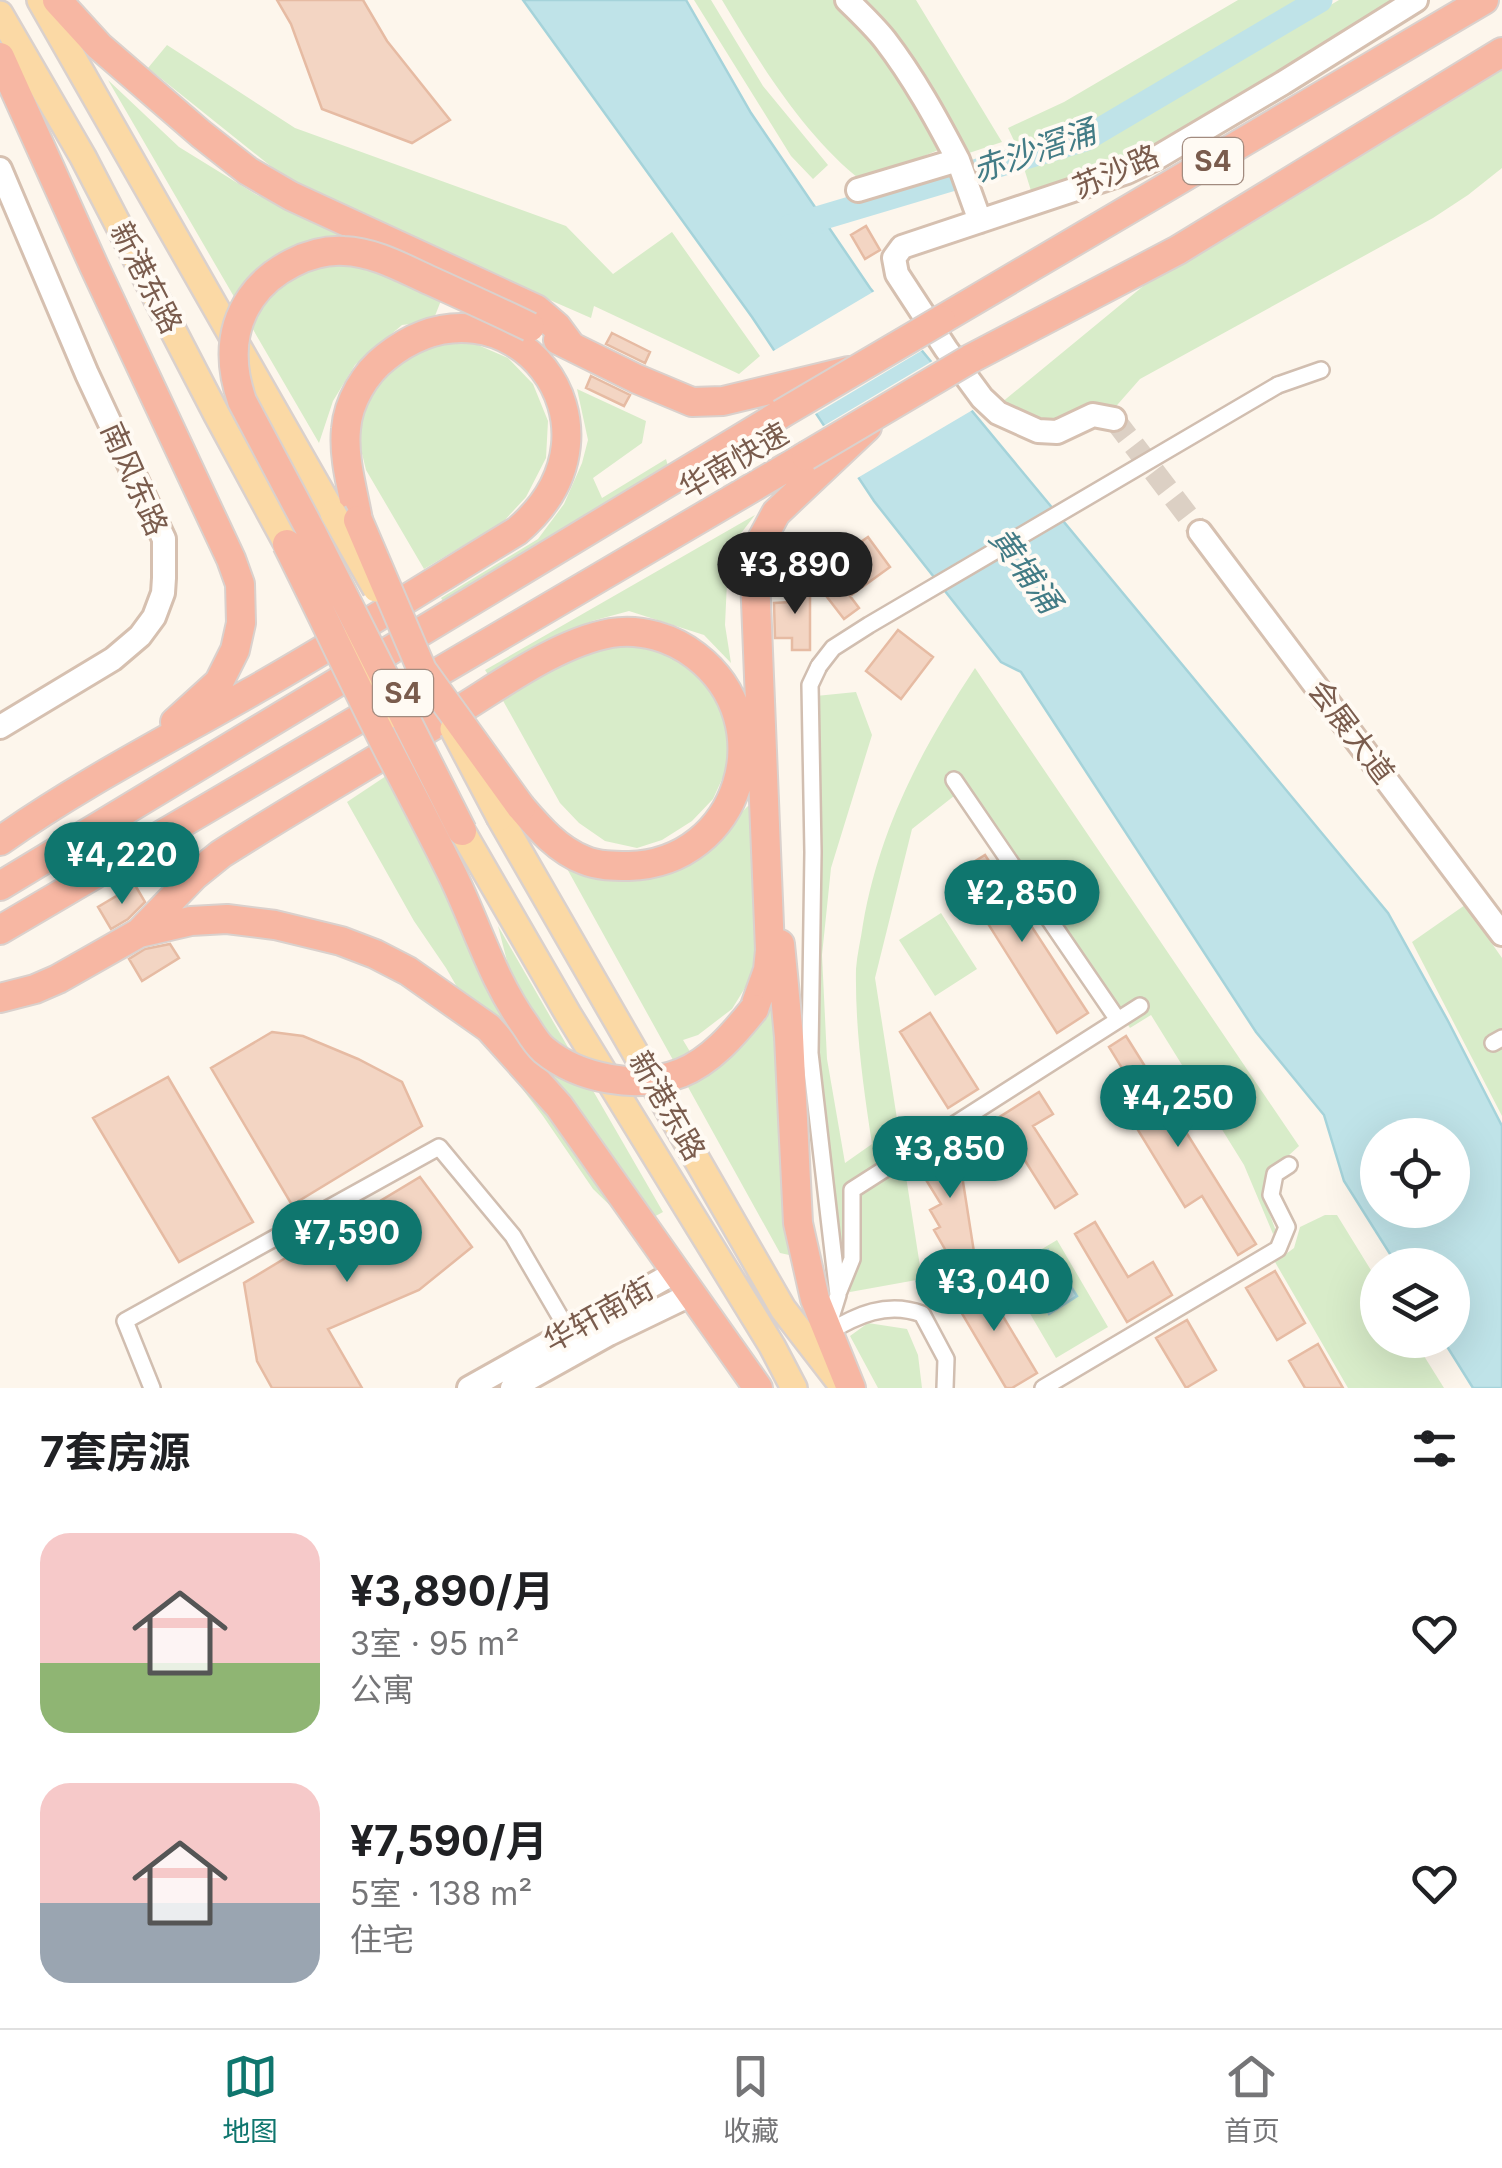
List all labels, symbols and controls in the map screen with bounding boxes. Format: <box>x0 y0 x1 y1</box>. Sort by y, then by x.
water label: 赤沙滘涌 <box>967 110 1104 190</box>
street label: 苏沙路 <box>1067 137 1164 205</box>
road number: S4 <box>1183 138 1243 184</box>
street label: 新港东路 <box>104 216 190 339</box>
street label: 华南快速 <box>673 415 794 506</box>
street label: 南风东路 <box>94 416 176 541</box>
water label: 黄埔涌 <box>981 519 1071 622</box>
pin: ¥3,890 <box>714 532 876 617</box>
text: ¥3,890 <box>739 545 851 584</box>
road number: S4 <box>373 670 433 716</box>
street label: 会展大道 <box>1301 673 1402 790</box>
pin: ¥4,220 <box>41 822 203 907</box>
text: ¥4,220 <box>66 835 178 874</box>
pin: ¥2,850 <box>941 860 1103 945</box>
text: ¥2,850 <box>966 873 1078 912</box>
street label: 新港东路 <box>622 1045 713 1166</box>
pin: ¥4,250 <box>1097 1065 1259 1150</box>
text: ¥4,250 <box>1122 1078 1234 1117</box>
pin: ¥3,850 <box>869 1116 1031 1201</box>
map controls <box>1360 1118 1470 1358</box>
button: locate <box>1360 1118 1470 1228</box>
text: ¥3,850 <box>895 1129 1005 1168</box>
pin: ¥7,590 <box>266 1200 428 1285</box>
text: ¥7,590 <box>294 1213 400 1252</box>
button: layers <box>1360 1248 1470 1358</box>
pin: ¥3,040 <box>913 1249 1075 1334</box>
text: ¥3,040 <box>938 1262 1050 1301</box>
street label: 华轩南街 <box>537 1269 660 1359</box>
icon: filters <box>1407 1421 1462 1476</box>
text: 7套房源 <box>40 1426 190 1477</box>
text: ¥3,890/月 <box>350 1565 554 1616</box>
icon: home <box>120 1573 240 1693</box>
icon: heart <box>1407 1606 1462 1661</box>
text: 3室 · 95 m² <box>350 1624 519 1663</box>
text: 公寓 <box>350 1670 414 1709</box>
text: ¥7,590/月 <box>350 1815 548 1866</box>
icon: home <box>120 1823 240 1943</box>
icon: heart <box>1407 1856 1462 1911</box>
text: 5室 · 138 m² <box>350 1874 532 1913</box>
text: 住宅 <box>350 1920 414 1959</box>
tab: 地图 <box>222 2049 278 2149</box>
tab: 收藏 <box>723 2049 779 2149</box>
tab: 首页 <box>1224 2049 1280 2149</box>

